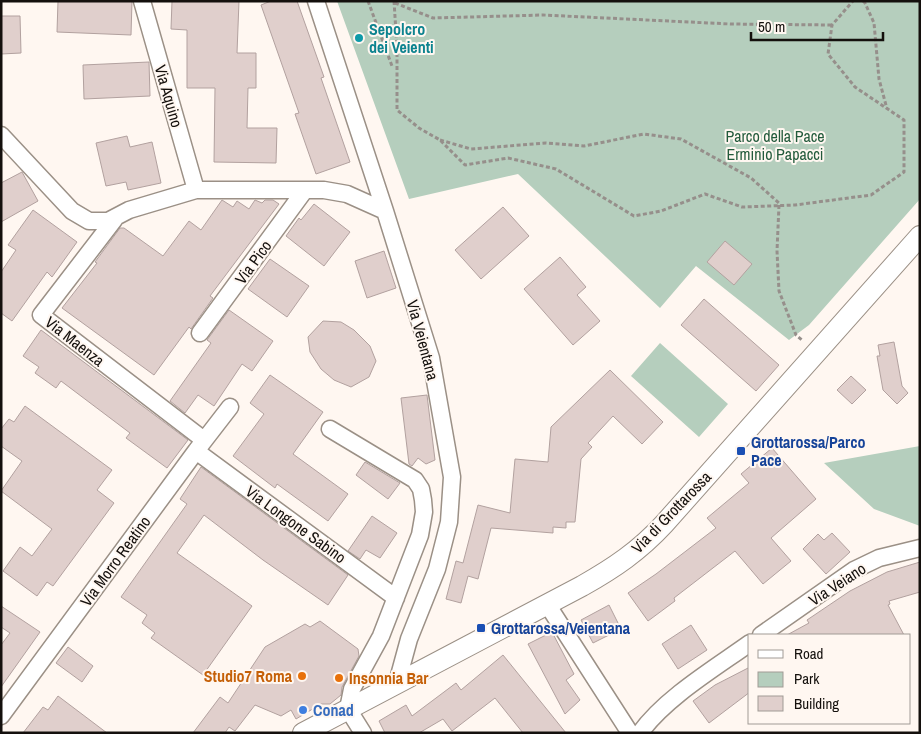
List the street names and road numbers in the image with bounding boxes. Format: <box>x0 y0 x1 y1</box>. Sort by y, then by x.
street label: Via Aquino <box>150 62 188 130</box>
street label: Via Pico <box>230 236 276 288</box>
street label: Via Veientana <box>402 297 444 383</box>
street label: Via Maenza <box>41 311 110 372</box>
street label: Via di Grottarossa <box>626 466 716 558</box>
street label: Via Longone Sabino <box>241 480 351 568</box>
street label: Via Morro Reatino <box>75 511 155 611</box>
street label: Via Veiano <box>804 557 870 611</box>

